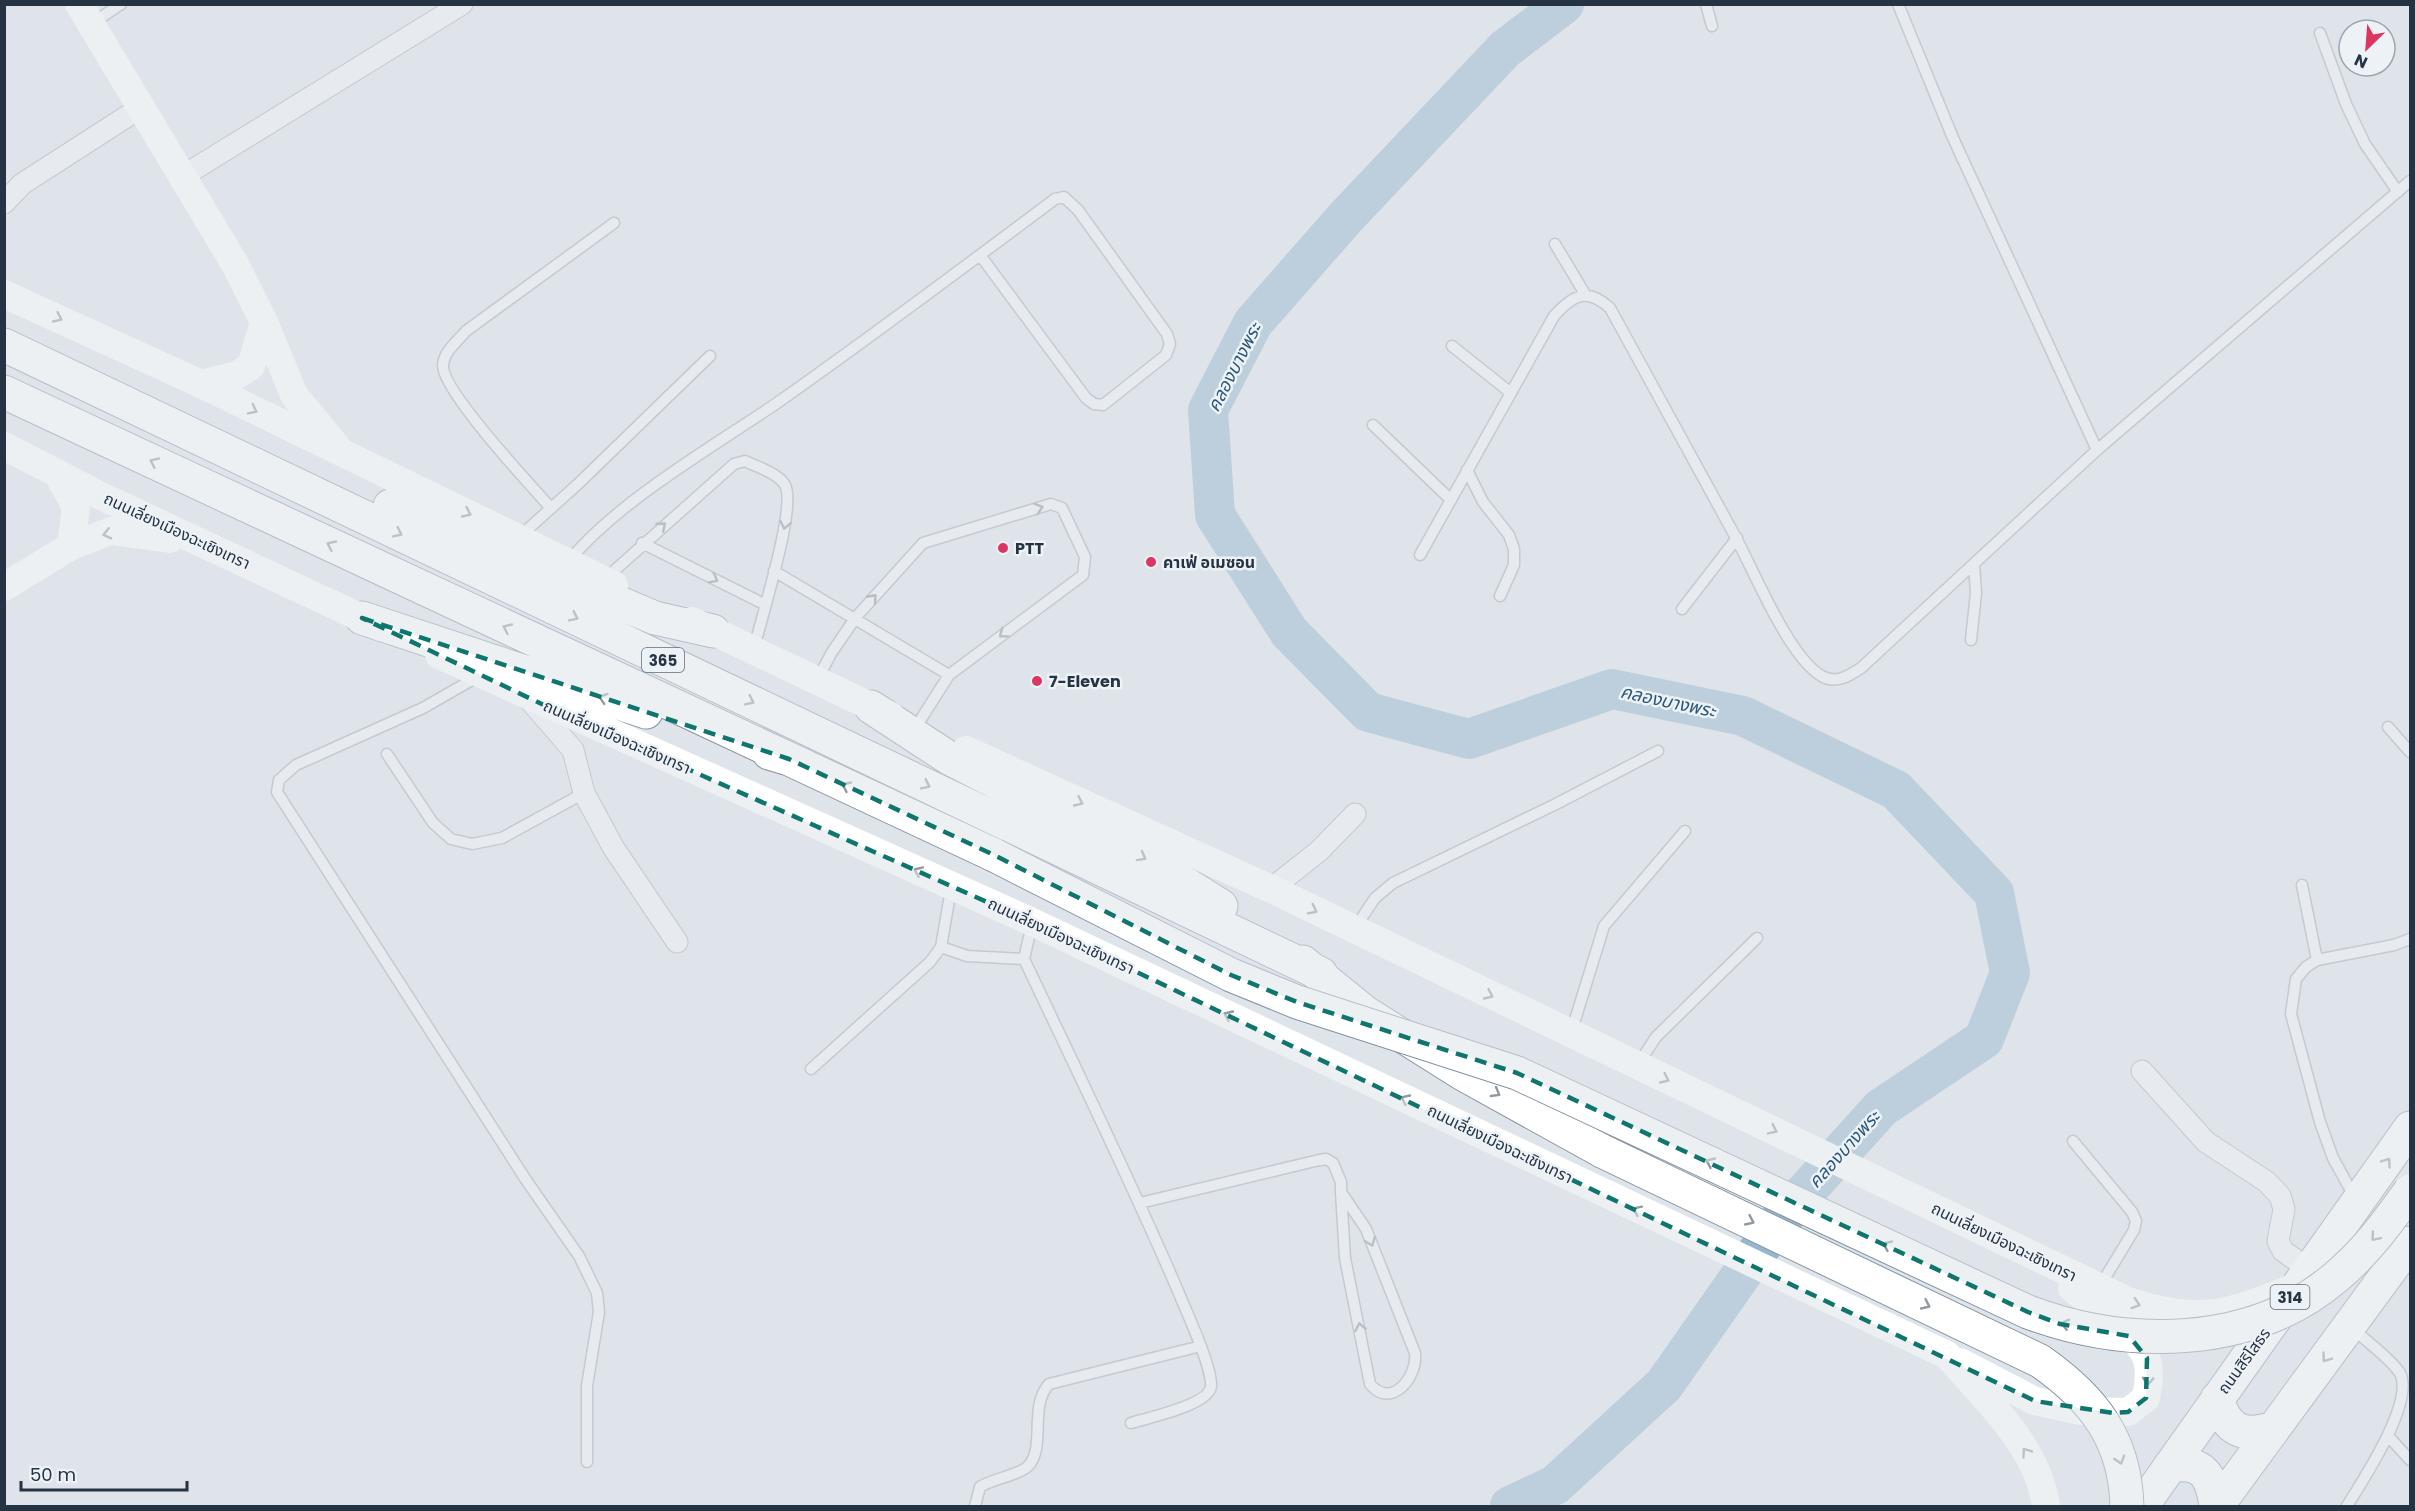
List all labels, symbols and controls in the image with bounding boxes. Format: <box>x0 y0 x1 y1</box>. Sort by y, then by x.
north arrow <box>2337 18 2397 78</box>
text: N <box>2351 48 2371 74</box>
one-way arrow <box>51 311 62 323</box>
water label: คลองบางพระ <box>1201 317 1268 416</box>
one-way arrow <box>247 402 258 414</box>
one-way arrow <box>150 458 161 470</box>
street label: ถนนเลี่ยงเมืองฉะเชิงเทรา <box>100 487 254 575</box>
one-way arrow <box>1033 503 1044 515</box>
one-way arrow <box>460 505 471 517</box>
one-way arrow <box>779 520 792 530</box>
one-way arrow <box>655 522 666 533</box>
one-way arrow <box>102 526 112 539</box>
one-way arrow <box>392 526 403 538</box>
place label: PTT <box>1015 537 1044 560</box>
one-way arrow <box>326 541 337 553</box>
marker: PTT <box>996 541 1010 555</box>
place label: คาเฟ่ อเมซอน <box>1163 551 1255 574</box>
marker: คาเฟ่ อเมซอน <box>1144 555 1158 569</box>
one-way arrow <box>707 571 718 583</box>
one-way arrow <box>866 595 877 605</box>
one-way arrow <box>568 610 579 622</box>
one-way arrow <box>503 623 514 635</box>
one-way arrow <box>999 627 1010 638</box>
road number: 365 <box>642 648 684 672</box>
place label: 7-Eleven <box>1049 670 1121 693</box>
marker: 7-Eleven <box>1030 674 1044 688</box>
water label: คลองบางพระ <box>1618 679 1720 724</box>
one-way arrow <box>598 693 609 706</box>
street label: ถนนเลี่ยงเมืองฉะเชิงเทรา <box>540 694 694 780</box>
one-way arrow <box>744 694 755 706</box>
one-way arrow <box>920 778 931 790</box>
one-way arrow <box>841 781 852 793</box>
one-way arrow <box>1073 794 1084 806</box>
one-way arrow <box>1136 850 1146 861</box>
one-way arrow <box>914 866 925 878</box>
street label: ถนนเลี่ยงเมืองฉะเชิงเทรา <box>984 892 1138 980</box>
one-way arrow <box>1307 903 1318 915</box>
one-way arrow <box>1483 987 1494 999</box>
one-way arrow <box>1224 1011 1235 1023</box>
one-way arrow <box>1659 1071 1670 1083</box>
one-way arrow <box>1490 1085 1500 1097</box>
one-way arrow <box>1400 1094 1411 1106</box>
street label: ถนนเลี่ยงเมืองฉะเชิงเทรา <box>1423 1099 1577 1189</box>
water label: คลองบางพระ <box>1802 1103 1887 1193</box>
one-way arrow <box>1766 1122 1777 1134</box>
one-way arrow <box>1706 1158 1717 1170</box>
one-way arrow <box>2380 1158 2391 1169</box>
street label: ถนนเลี่ยงเมืองฉะเชิงเทรา <box>1927 1197 2081 1287</box>
one-way arrow <box>1633 1206 1644 1218</box>
one-way arrow <box>1743 1213 1754 1225</box>
one-way arrow <box>2372 1231 2383 1242</box>
one-way arrow <box>1364 1236 1376 1247</box>
one-way arrow <box>1882 1241 1893 1253</box>
road number: 314 <box>2270 1285 2310 1309</box>
one-way arrow <box>1919 1297 1930 1309</box>
one-way arrow <box>2130 1297 2141 1309</box>
one-way arrow <box>2060 1319 2070 1332</box>
one-way arrow <box>1354 1322 1367 1332</box>
street label: ถนนสิริโสธร <box>2212 1323 2276 1399</box>
one-way arrow <box>2322 1351 2333 1362</box>
one-way arrow <box>2141 1376 2154 1385</box>
one-way arrow <box>2022 1448 2033 1459</box>
scale bar <box>21 1454 188 1492</box>
one-way arrow <box>2113 1454 2125 1465</box>
text: 50 m <box>30 1462 76 1487</box>

